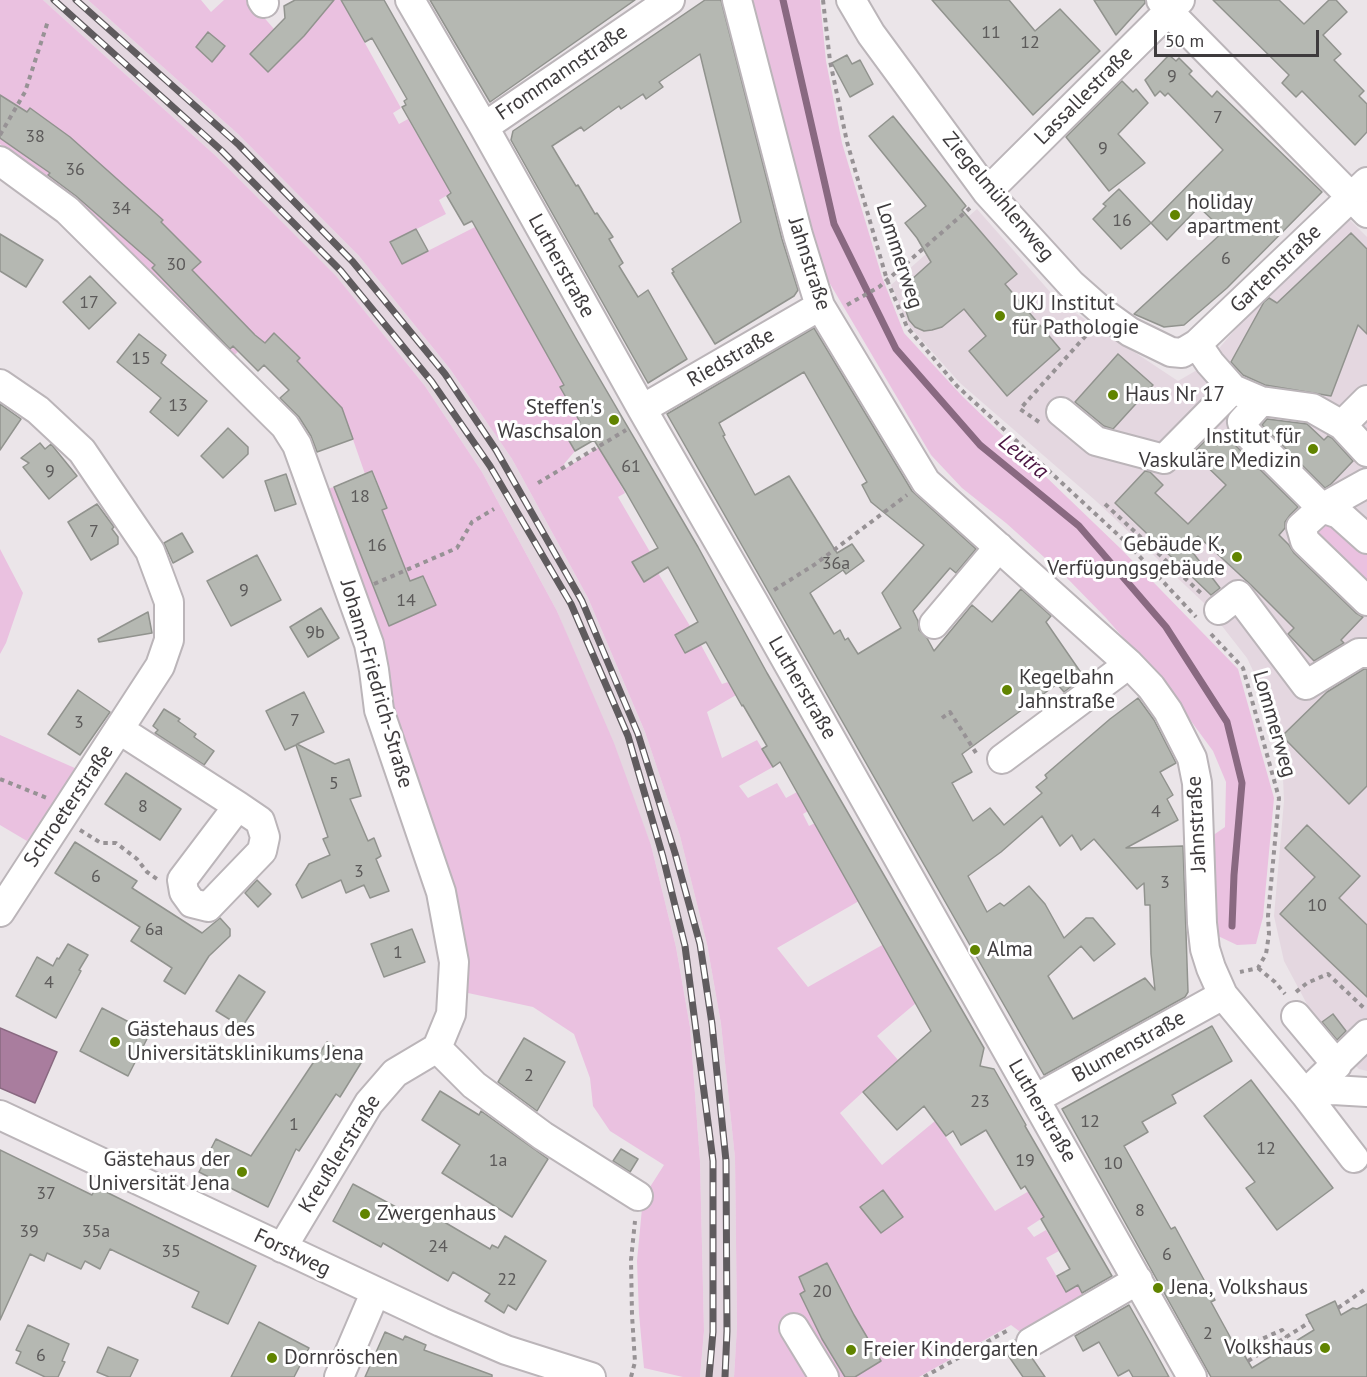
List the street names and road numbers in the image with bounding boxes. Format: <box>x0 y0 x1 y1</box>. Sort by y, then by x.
street label: Frommannstraße <box>491 20 633 126</box>
street label: Lassallestraße <box>1030 42 1138 150</box>
street label: Ziegelmühlenweg <box>937 127 1059 267</box>
street label: Lommerweg <box>870 200 928 312</box>
street label: Lutherstraße <box>522 210 600 322</box>
street label: Jahnstraße <box>782 214 836 314</box>
street label: Gartenstraße <box>1225 219 1327 319</box>
street label: Riedstraße <box>683 323 779 393</box>
street label: Johann-Friedrich-Straße <box>334 577 418 791</box>
street label: Lutherstraße <box>762 632 842 744</box>
street label: Lommerweg <box>1247 668 1301 780</box>
street label: Schroeterstraße <box>19 740 119 872</box>
street label: Jahnstraße <box>1182 775 1212 873</box>
street label: Blumenstraße <box>1068 1006 1190 1088</box>
street label: Lutherstraße <box>1002 1055 1082 1167</box>
street label: Kreußlerstraße <box>294 1090 386 1218</box>
street label: Forstweg <box>250 1224 334 1282</box>

